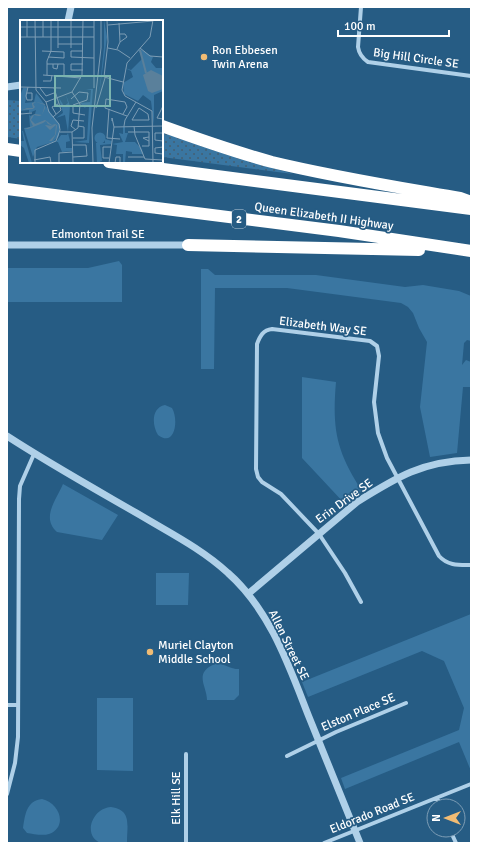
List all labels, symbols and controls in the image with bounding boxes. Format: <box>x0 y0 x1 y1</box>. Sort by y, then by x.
scale bar <box>338 12 449 38</box>
text: 100 m <box>344 19 376 34</box>
inset map <box>20 20 163 163</box>
place label: Ron Ebbesen Twin Arena <box>212 43 278 72</box>
street label: Big Hill Circle SE <box>372 45 460 72</box>
marker: Ron Ebbesen Twin Arena <box>199 52 209 62</box>
street label: Queen Elizabeth II Highway <box>254 199 395 234</box>
road number: 2 <box>232 210 246 228</box>
street label: Edmonton Trail SE <box>51 227 145 242</box>
street label: Elizabeth Way SE <box>278 314 368 339</box>
street label: Erin Drive SE <box>313 476 376 527</box>
street label: Allen Street SE <box>265 608 312 683</box>
place label: Muriel Clayton Middle School <box>158 638 234 667</box>
marker: Muriel Clayton Middle School <box>145 647 155 657</box>
street label: Elston Place SE <box>319 690 398 735</box>
street label: Elk Hill SE <box>169 771 184 825</box>
street label: Eldorado Road SE <box>328 790 417 837</box>
north arrow <box>426 798 466 838</box>
text: N <box>430 814 443 822</box>

